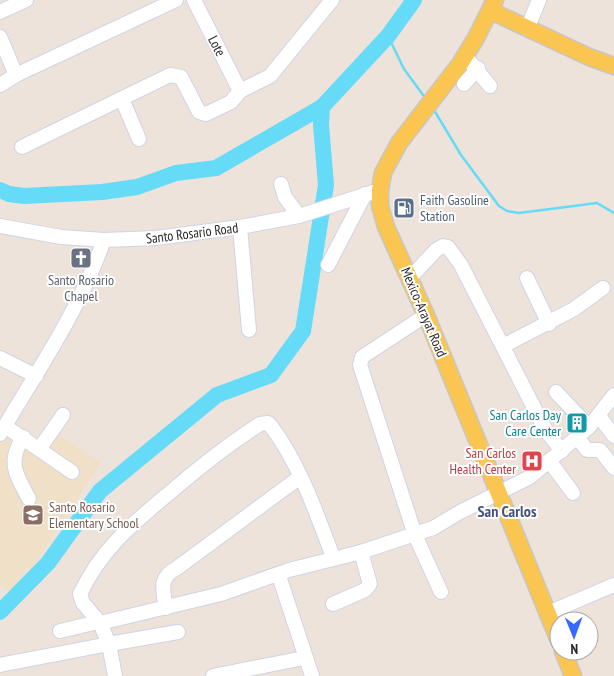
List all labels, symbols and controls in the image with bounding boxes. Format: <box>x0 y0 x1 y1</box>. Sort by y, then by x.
street label: Lote <box>204 33 230 60</box>
place label: Faith Gasoline Station <box>420 191 489 225</box>
fuel station icon: Faith Gasoline Station <box>392 196 416 220</box>
street label: Santo Rosario Road <box>145 218 239 248</box>
church icon: Santo Rosario Chapel <box>69 246 93 270</box>
street label: Mexico-Arayat Road <box>397 264 451 360</box>
place label: Santo Rosario Chapel <box>48 271 114 305</box>
place label: San Carlos Day Care Center <box>489 406 562 440</box>
building icon: San Carlos Day Care Center <box>565 411 589 435</box>
place label: San Carlos Health Center <box>450 444 516 478</box>
hospital icon: San Carlos Health Center <box>520 449 544 473</box>
place label: Santo Rosario Elementary School <box>49 498 139 532</box>
district label: San Carlos <box>478 501 537 521</box>
school or university icon: Santo Rosario Elementary School <box>21 503 45 527</box>
north arrow <box>549 611 599 661</box>
text: N <box>570 640 578 658</box>

